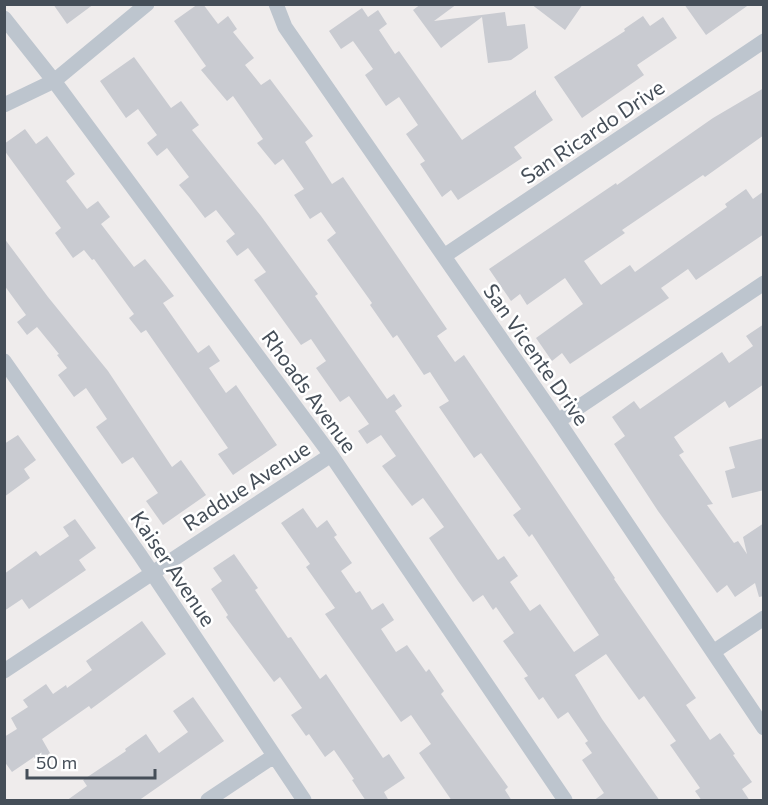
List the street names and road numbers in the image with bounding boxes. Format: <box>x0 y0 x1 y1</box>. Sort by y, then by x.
street label: San Ricardo Drive <box>516 74 668 188</box>
street label: San Vicente Drive <box>479 278 595 430</box>
street label: Rhoads Avenue <box>257 325 363 457</box>
street label: Raddue Avenue <box>178 435 314 535</box>
street label: Kaiser Avenue <box>126 506 222 630</box>

